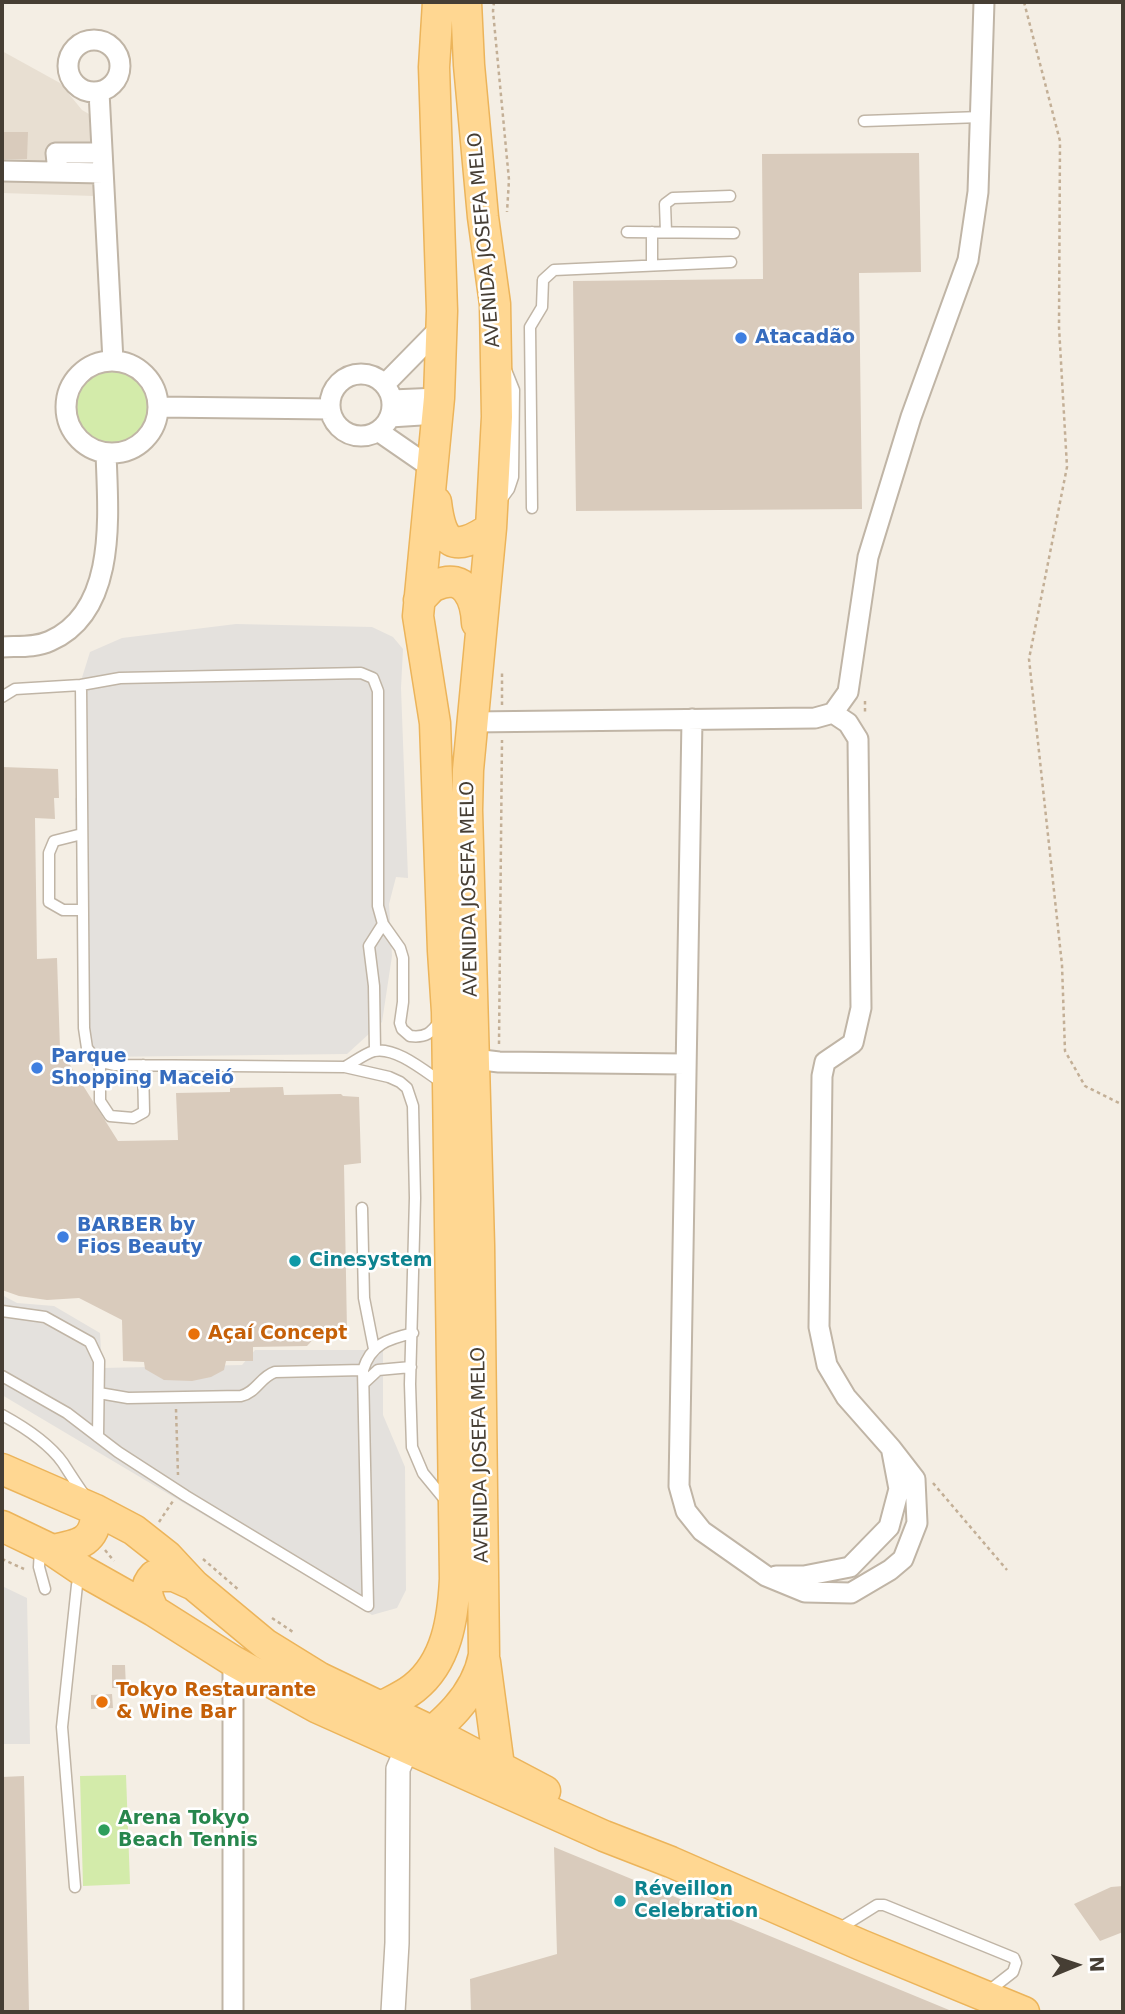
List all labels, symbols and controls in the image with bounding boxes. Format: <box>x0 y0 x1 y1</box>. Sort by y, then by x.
street label: AVENIDA JOSEFA MELO <box>464 131 506 349</box>
place label: Atacadão <box>755 327 855 349</box>
marker: Atacadão <box>733 330 749 346</box>
street label: AVENIDA JOSEFA MELO <box>457 781 483 997</box>
place label: Parque Shopping Maceió <box>51 1046 234 1090</box>
marker: Parque Shopping Maceió <box>29 1060 45 1076</box>
place label: BARBER by Fios Beauty <box>77 1215 203 1259</box>
marker: BARBER by Fios Beauty <box>55 1229 71 1245</box>
place label: Cinesystem <box>309 1250 433 1272</box>
marker: Cinesystem <box>287 1253 303 1269</box>
place label: Açaí Concept <box>208 1323 347 1345</box>
marker: Açaí Concept <box>186 1326 202 1342</box>
street label: AVENIDA JOSEFA MELO <box>468 1347 494 1563</box>
place label: Tokyo Restaurante & Wine Bar <box>116 1680 316 1724</box>
marker: Tokyo Restaurante & Wine Bar <box>94 1694 110 1710</box>
place label: Arena Tokyo Beach Tennis <box>118 1808 258 1852</box>
marker: Arena Tokyo Beach Tennis <box>96 1822 112 1838</box>
place label: Réveillon Celebration <box>634 1879 758 1923</box>
marker: Réveillon Celebration <box>612 1893 628 1909</box>
north arrow <box>1041 1930 1111 2000</box>
text: N <box>1086 1956 1108 1973</box>

